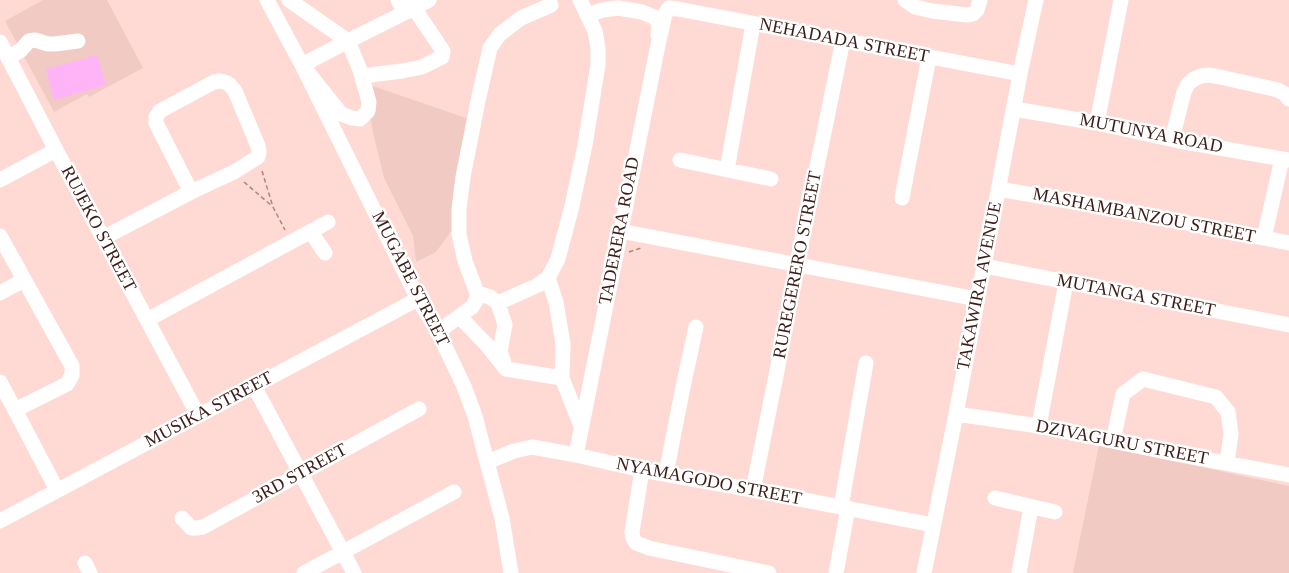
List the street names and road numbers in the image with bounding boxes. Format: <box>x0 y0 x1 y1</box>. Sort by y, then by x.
street label: NEHADADA STREET <box>757 14 931 68</box>
street label: MUTUNYA ROAD <box>1078 110 1224 158</box>
street label: TADERERA ROAD <box>595 155 645 307</box>
street label: RUJEKO STREET <box>56 162 140 296</box>
street label: RUREGERERO STREET <box>769 169 827 361</box>
street label: MASHAMBANZOU STREET <box>1031 184 1257 248</box>
street label: TAKAWIRA AVENUE <box>953 200 1007 372</box>
street label: MUGABE STREET <box>367 208 453 350</box>
street label: MUTANGA STREET <box>1055 270 1217 322</box>
street label: MUSIKA STREET <box>141 367 277 453</box>
street label: DZIVAGURU STREET <box>1034 416 1210 470</box>
street label: 3RD STREET <box>249 439 351 509</box>
street label: NYAMAGODO STREET <box>614 453 804 511</box>

